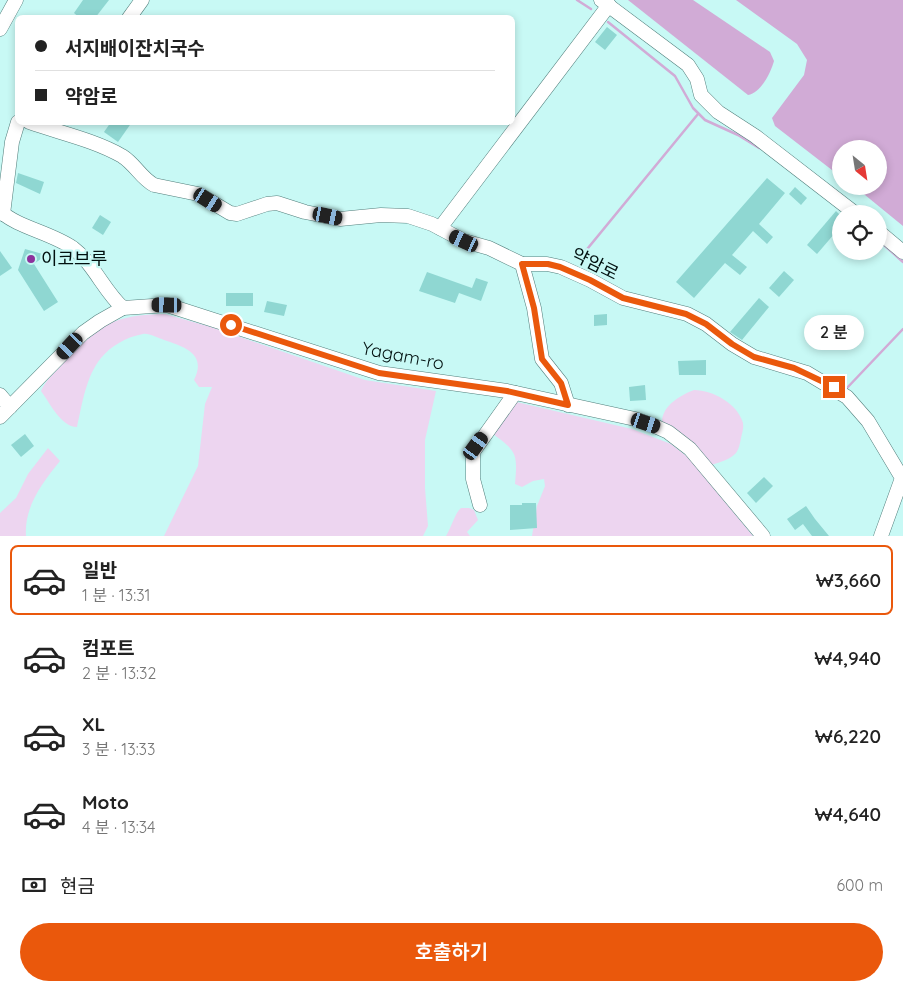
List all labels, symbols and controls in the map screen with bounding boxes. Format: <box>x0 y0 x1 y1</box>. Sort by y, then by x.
text: 서지배이잔치국수 <box>65 36 205 60</box>
text: 약암로 <box>65 84 117 108</box>
north arrow <box>832 140 888 195</box>
map controls <box>832 140 887 260</box>
car <box>191 186 224 214</box>
button: locate <box>832 205 887 260</box>
car <box>311 206 344 226</box>
car <box>447 228 480 254</box>
street label: 약암로 <box>568 242 623 285</box>
place label: 이코브루 <box>41 247 107 270</box>
marker: 이코브루 <box>25 253 37 265</box>
car <box>151 297 182 313</box>
route start <box>220 314 242 336</box>
callout: 2 분 <box>804 314 864 350</box>
text: 2 분 <box>820 322 848 342</box>
car <box>54 330 85 362</box>
street label: Yagam-ro <box>360 336 446 375</box>
route end <box>823 376 845 398</box>
car <box>629 411 662 435</box>
car <box>461 429 490 463</box>
icon: car <box>22 558 67 603</box>
text: 일반 <box>82 558 117 582</box>
text: ₩3,660 <box>816 568 881 592</box>
text: 1 분 · 13:31 <box>82 585 150 605</box>
icon: car <box>22 636 67 681</box>
text: 컴포트 <box>82 636 134 660</box>
text: ₩4,940 <box>814 646 881 670</box>
text: 2 분 · 13:32 <box>82 663 156 683</box>
text: XL <box>82 712 105 736</box>
icon: car <box>22 714 67 759</box>
text: ₩6,220 <box>815 724 881 748</box>
text: 3 분 · 13:33 <box>82 739 155 759</box>
text: Moto <box>82 790 129 814</box>
icon: car <box>22 792 67 837</box>
text: ₩4,640 <box>815 802 881 826</box>
text: 4 분 · 13:34 <box>82 817 156 837</box>
icon: cash <box>20 871 48 899</box>
text: 현금 <box>60 874 95 898</box>
text: 600 m <box>836 875 883 895</box>
button: 호출하기 <box>20 923 883 981</box>

